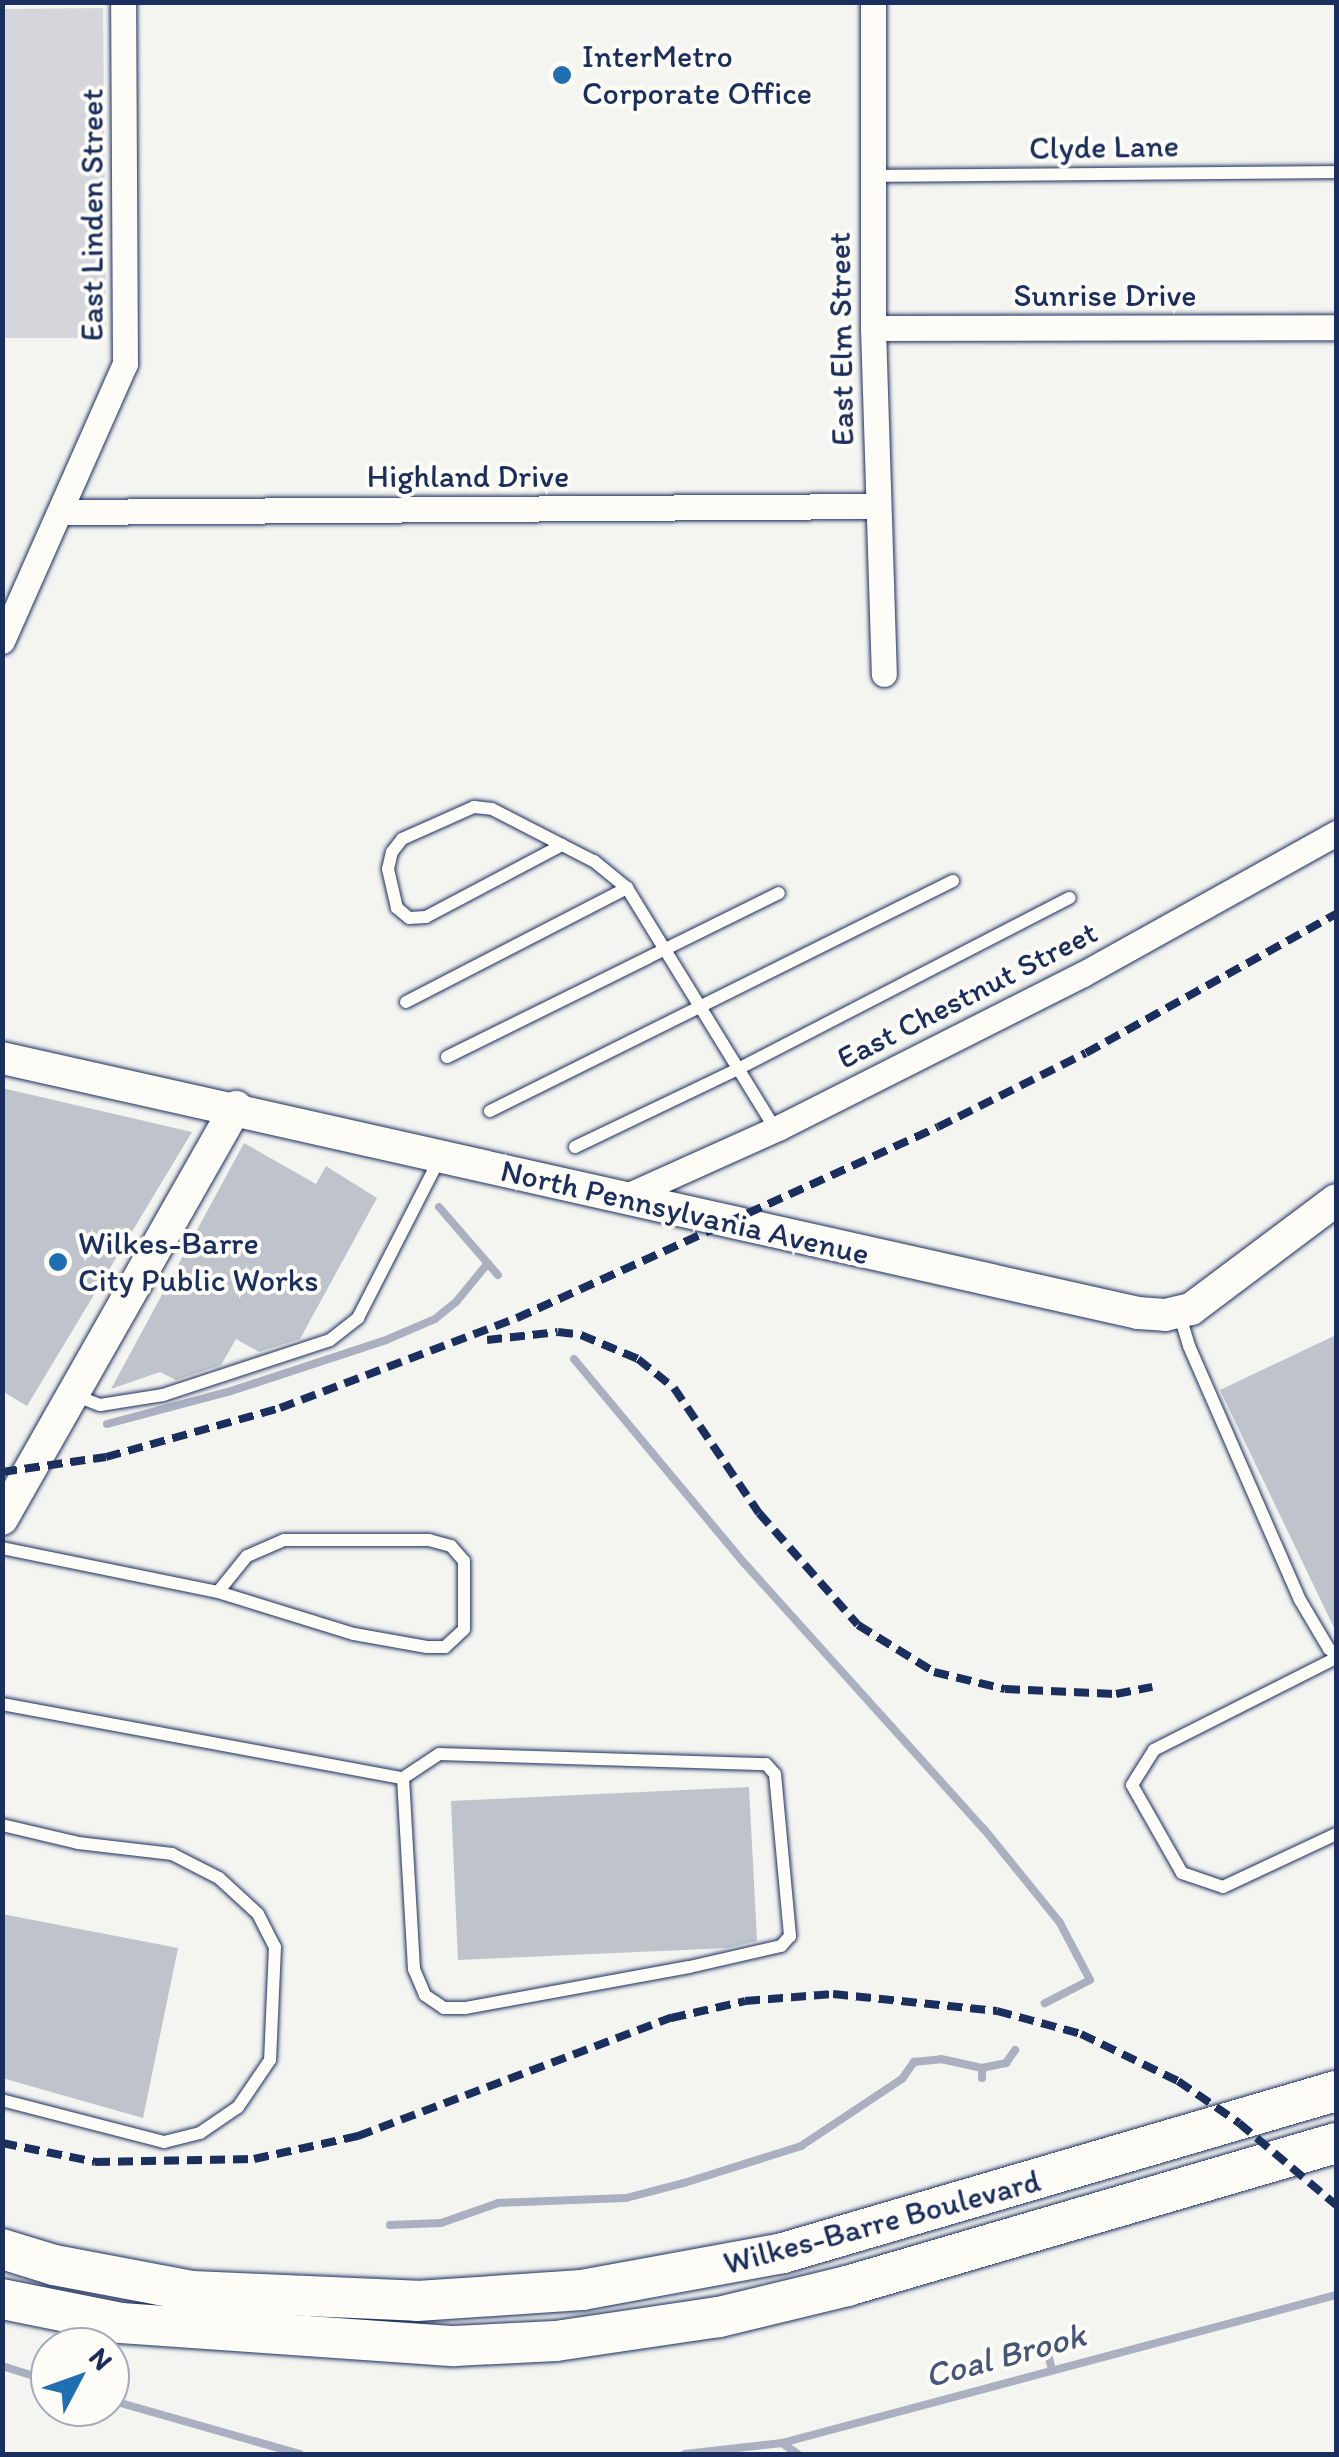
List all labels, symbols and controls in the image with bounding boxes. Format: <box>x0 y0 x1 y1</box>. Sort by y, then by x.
place label: InterMetro Corporate Office <box>582 38 812 113</box>
marker: InterMetro Corporate Office <box>551 64 573 86</box>
street label: East Linden Street <box>73 89 111 341</box>
street label: Clyde Lane <box>1028 126 1180 168</box>
street label: East Elm Street <box>820 233 862 445</box>
street label: Sunrise Drive <box>1013 276 1197 314</box>
street label: Highland Drive <box>367 457 569 495</box>
street label: East Chestnut Street <box>831 913 1103 1077</box>
street label: North Pennsylvania Avenue <box>498 1151 872 1273</box>
place label: Wilkes-Barre City Public Works <box>78 1225 319 1300</box>
marker: Wilkes-Barre City Public Works <box>47 1251 69 1273</box>
street label: Wilkes-Barre Boulevard <box>718 2161 1046 2283</box>
water label: Coal Brook <box>920 2313 1090 2397</box>
north arrow <box>30 2327 130 2427</box>
text: N <box>82 2340 120 2377</box>

